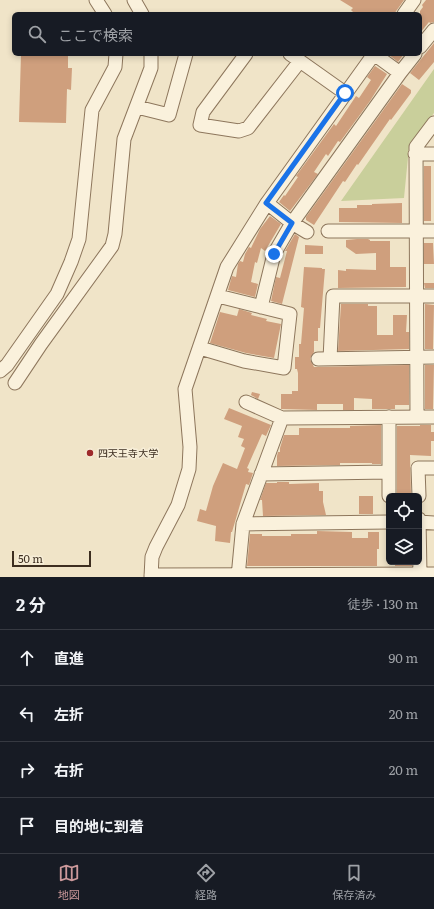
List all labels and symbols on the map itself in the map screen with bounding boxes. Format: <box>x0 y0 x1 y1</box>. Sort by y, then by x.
route start <box>336 84 354 102</box>
route end <box>265 245 283 263</box>
place label: 四天王寺大学 <box>98 445 158 460</box>
marker: 四天王寺大学 <box>85 448 95 458</box>
scale bar <box>12 549 91 568</box>

